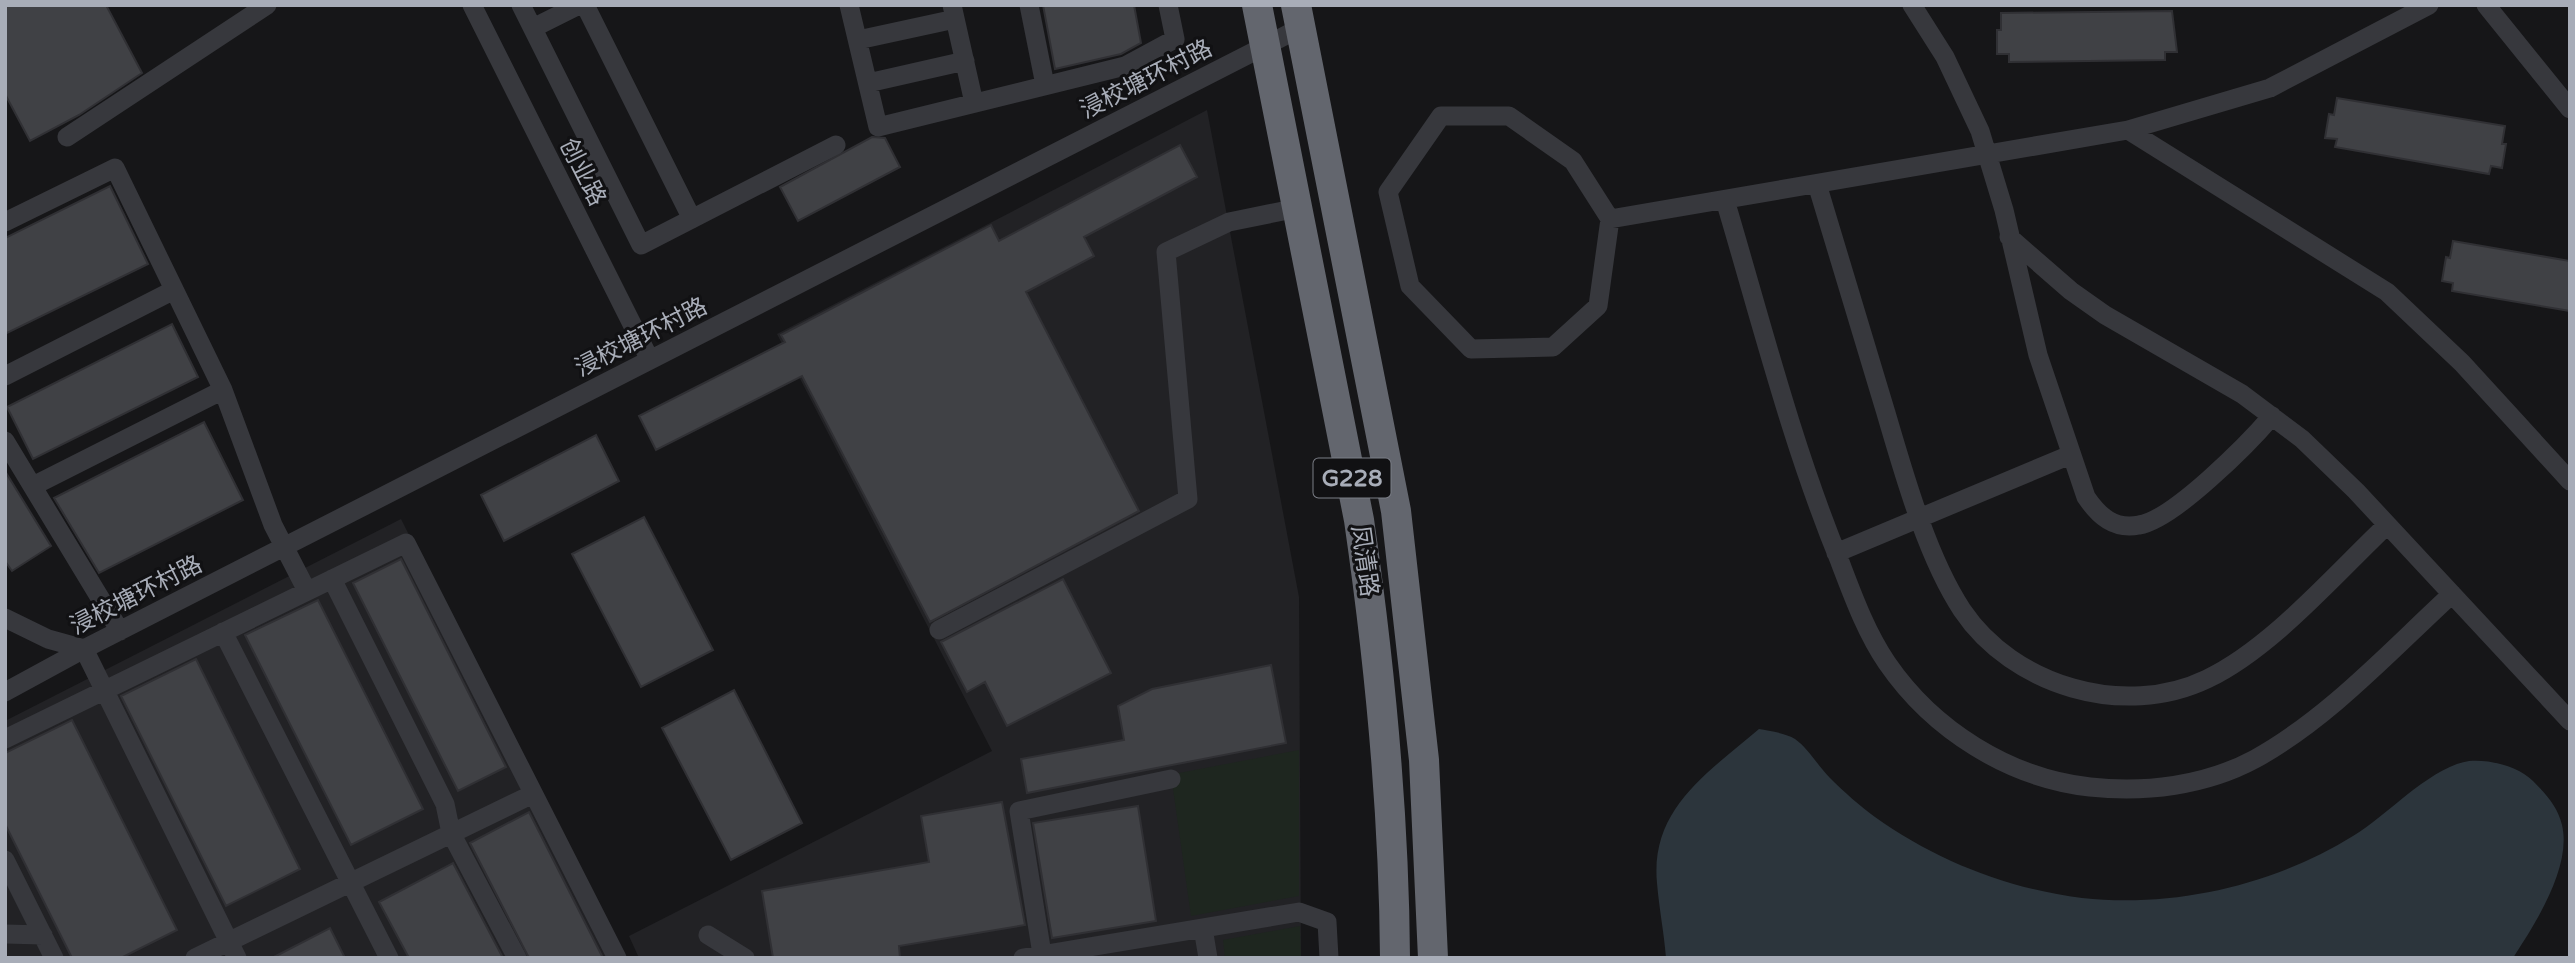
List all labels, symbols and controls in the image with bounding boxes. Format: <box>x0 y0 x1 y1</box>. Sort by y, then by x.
street label: 浸校塘环村路 <box>1075 34 1217 125</box>
street label: 创业路 <box>553 134 612 211</box>
street label: 浸校塘环村路 <box>570 292 712 383</box>
road number: G228 <box>1314 458 1390 498</box>
street label: 凤清路 <box>1345 523 1384 599</box>
street label: 浸校塘环村路 <box>65 550 207 641</box>

